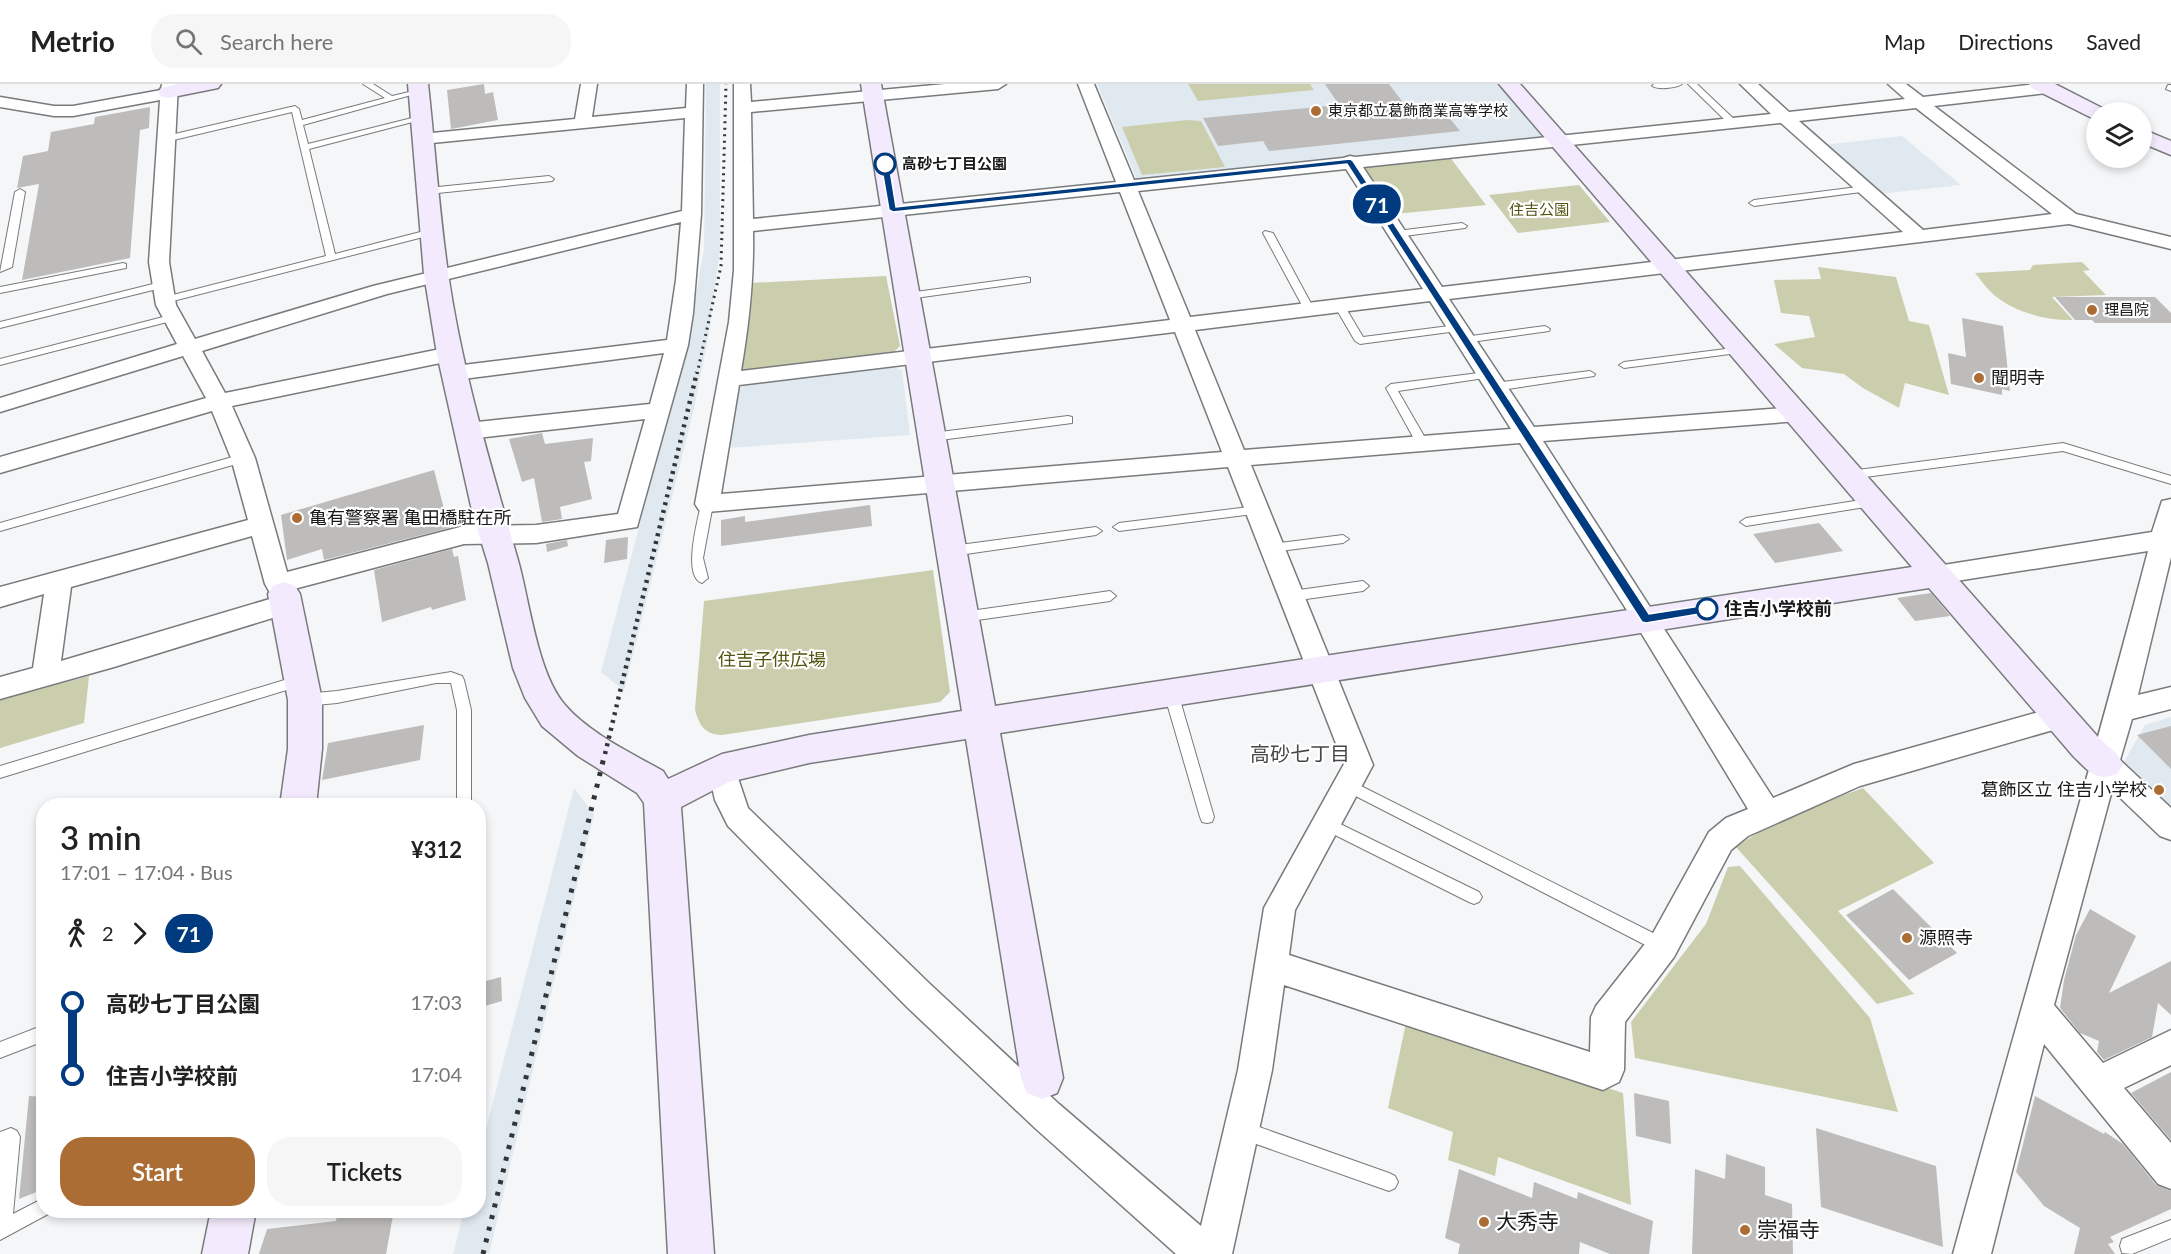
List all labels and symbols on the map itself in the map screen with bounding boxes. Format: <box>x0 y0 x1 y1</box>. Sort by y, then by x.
place label: 東京都立葛飾商業高等学校 <box>1328 101 1508 119</box>
marker: 東京都立葛飾商業高等学校 <box>1309 104 1323 118</box>
marker: 高砂七丁目公園 <box>874 153 896 175</box>
place label: 高砂七丁目公園 <box>902 154 1007 172</box>
line badge: 71 <box>1350 184 1404 224</box>
park label: 住吉公園 <box>1509 200 1569 218</box>
place label: 理昌院 <box>2104 300 2149 318</box>
marker: 理昌院 <box>2085 303 2099 317</box>
place label: 聞明寺 <box>1991 366 2045 388</box>
marker: 聞明寺 <box>1972 371 1986 385</box>
place label: 亀有警察署 亀田橋駐在所 <box>309 506 512 528</box>
marker: 亀有警察署 亀田橋駐在所 <box>290 511 304 525</box>
place label: 住吉小学校前 <box>1724 597 1832 619</box>
marker: 住吉小学校前 <box>1696 598 1718 620</box>
park label: 住吉子供広場 <box>718 648 826 670</box>
district label: 高砂七丁目 <box>1250 741 1350 765</box>
place label: 葛飾区立 住吉小学校 <box>1980 778 2147 800</box>
marker: 葛飾区立 住吉小学校 <box>2152 783 2166 797</box>
place label: 源照寺 <box>1919 926 1973 948</box>
marker: 源照寺 <box>1900 931 1914 945</box>
place label: 大秀寺 <box>1496 1208 1559 1233</box>
marker: 大秀寺 <box>1477 1215 1491 1229</box>
place label: 崇福寺 <box>1757 1216 1820 1241</box>
marker: 崇福寺 <box>1738 1223 1752 1237</box>

